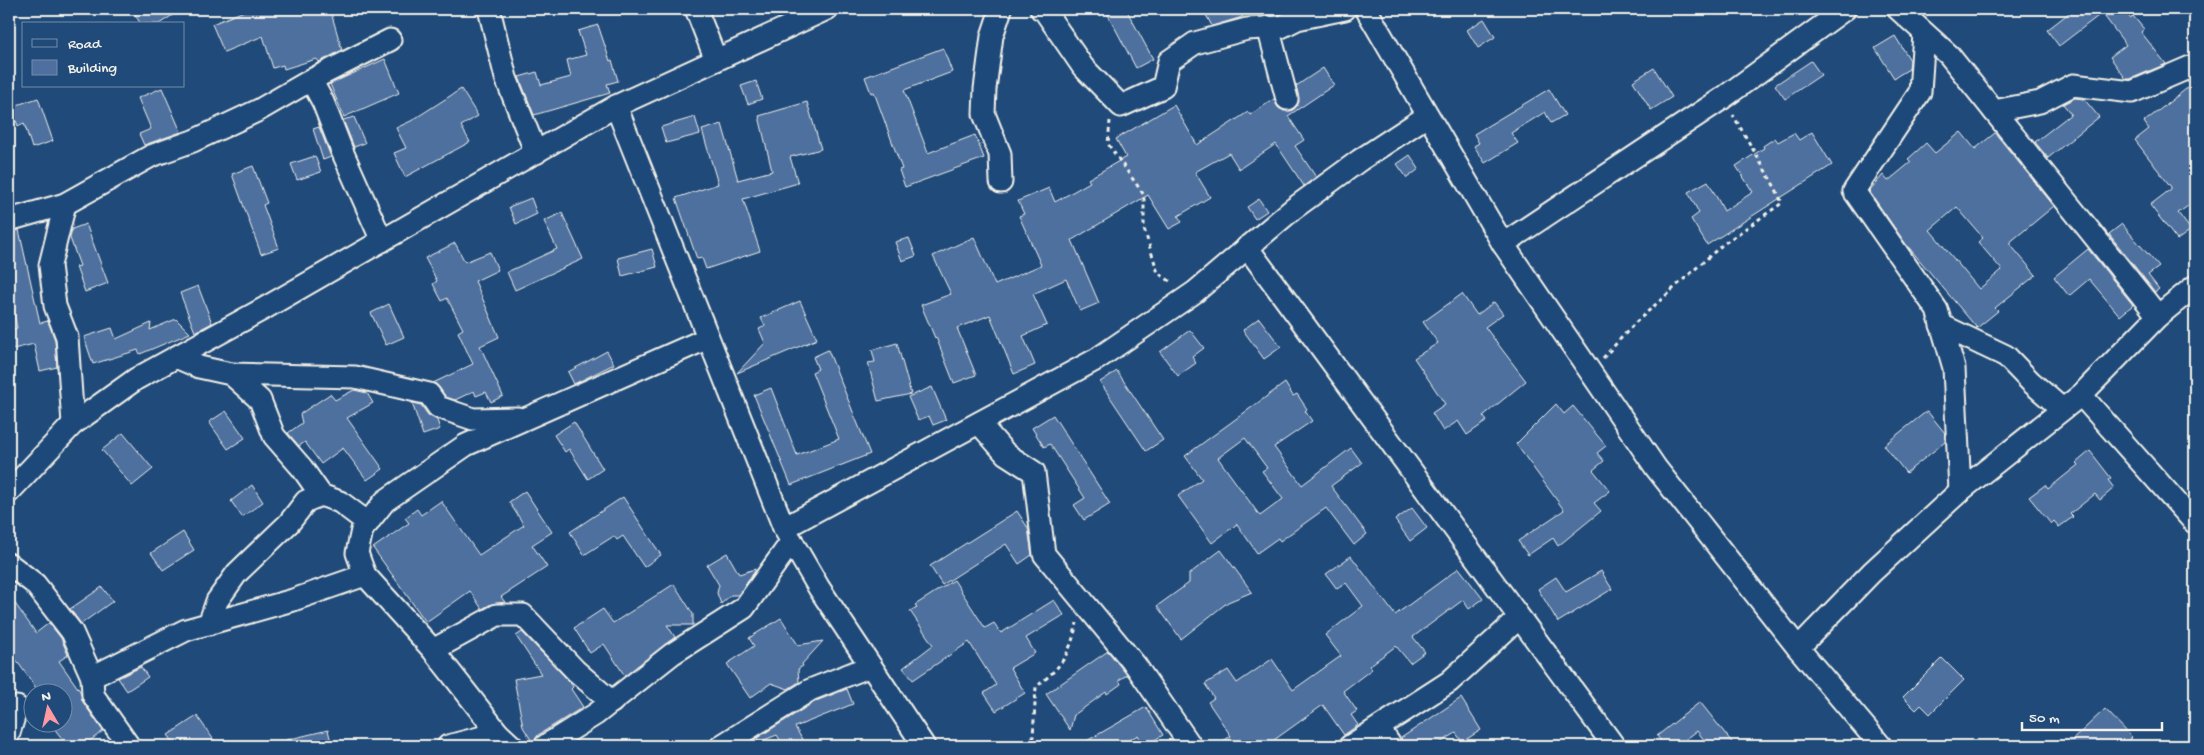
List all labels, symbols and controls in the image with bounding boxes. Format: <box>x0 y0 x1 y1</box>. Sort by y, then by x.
legend <box>22 22 185 88</box>
text: Road <box>68 36 102 54</box>
text: Building <box>67 60 117 78</box>
north arrow <box>22 682 72 732</box>
text: N <box>41 689 52 707</box>
scale bar <box>2022 700 2162 732</box>
text: 50 m <box>2029 710 2060 728</box>

